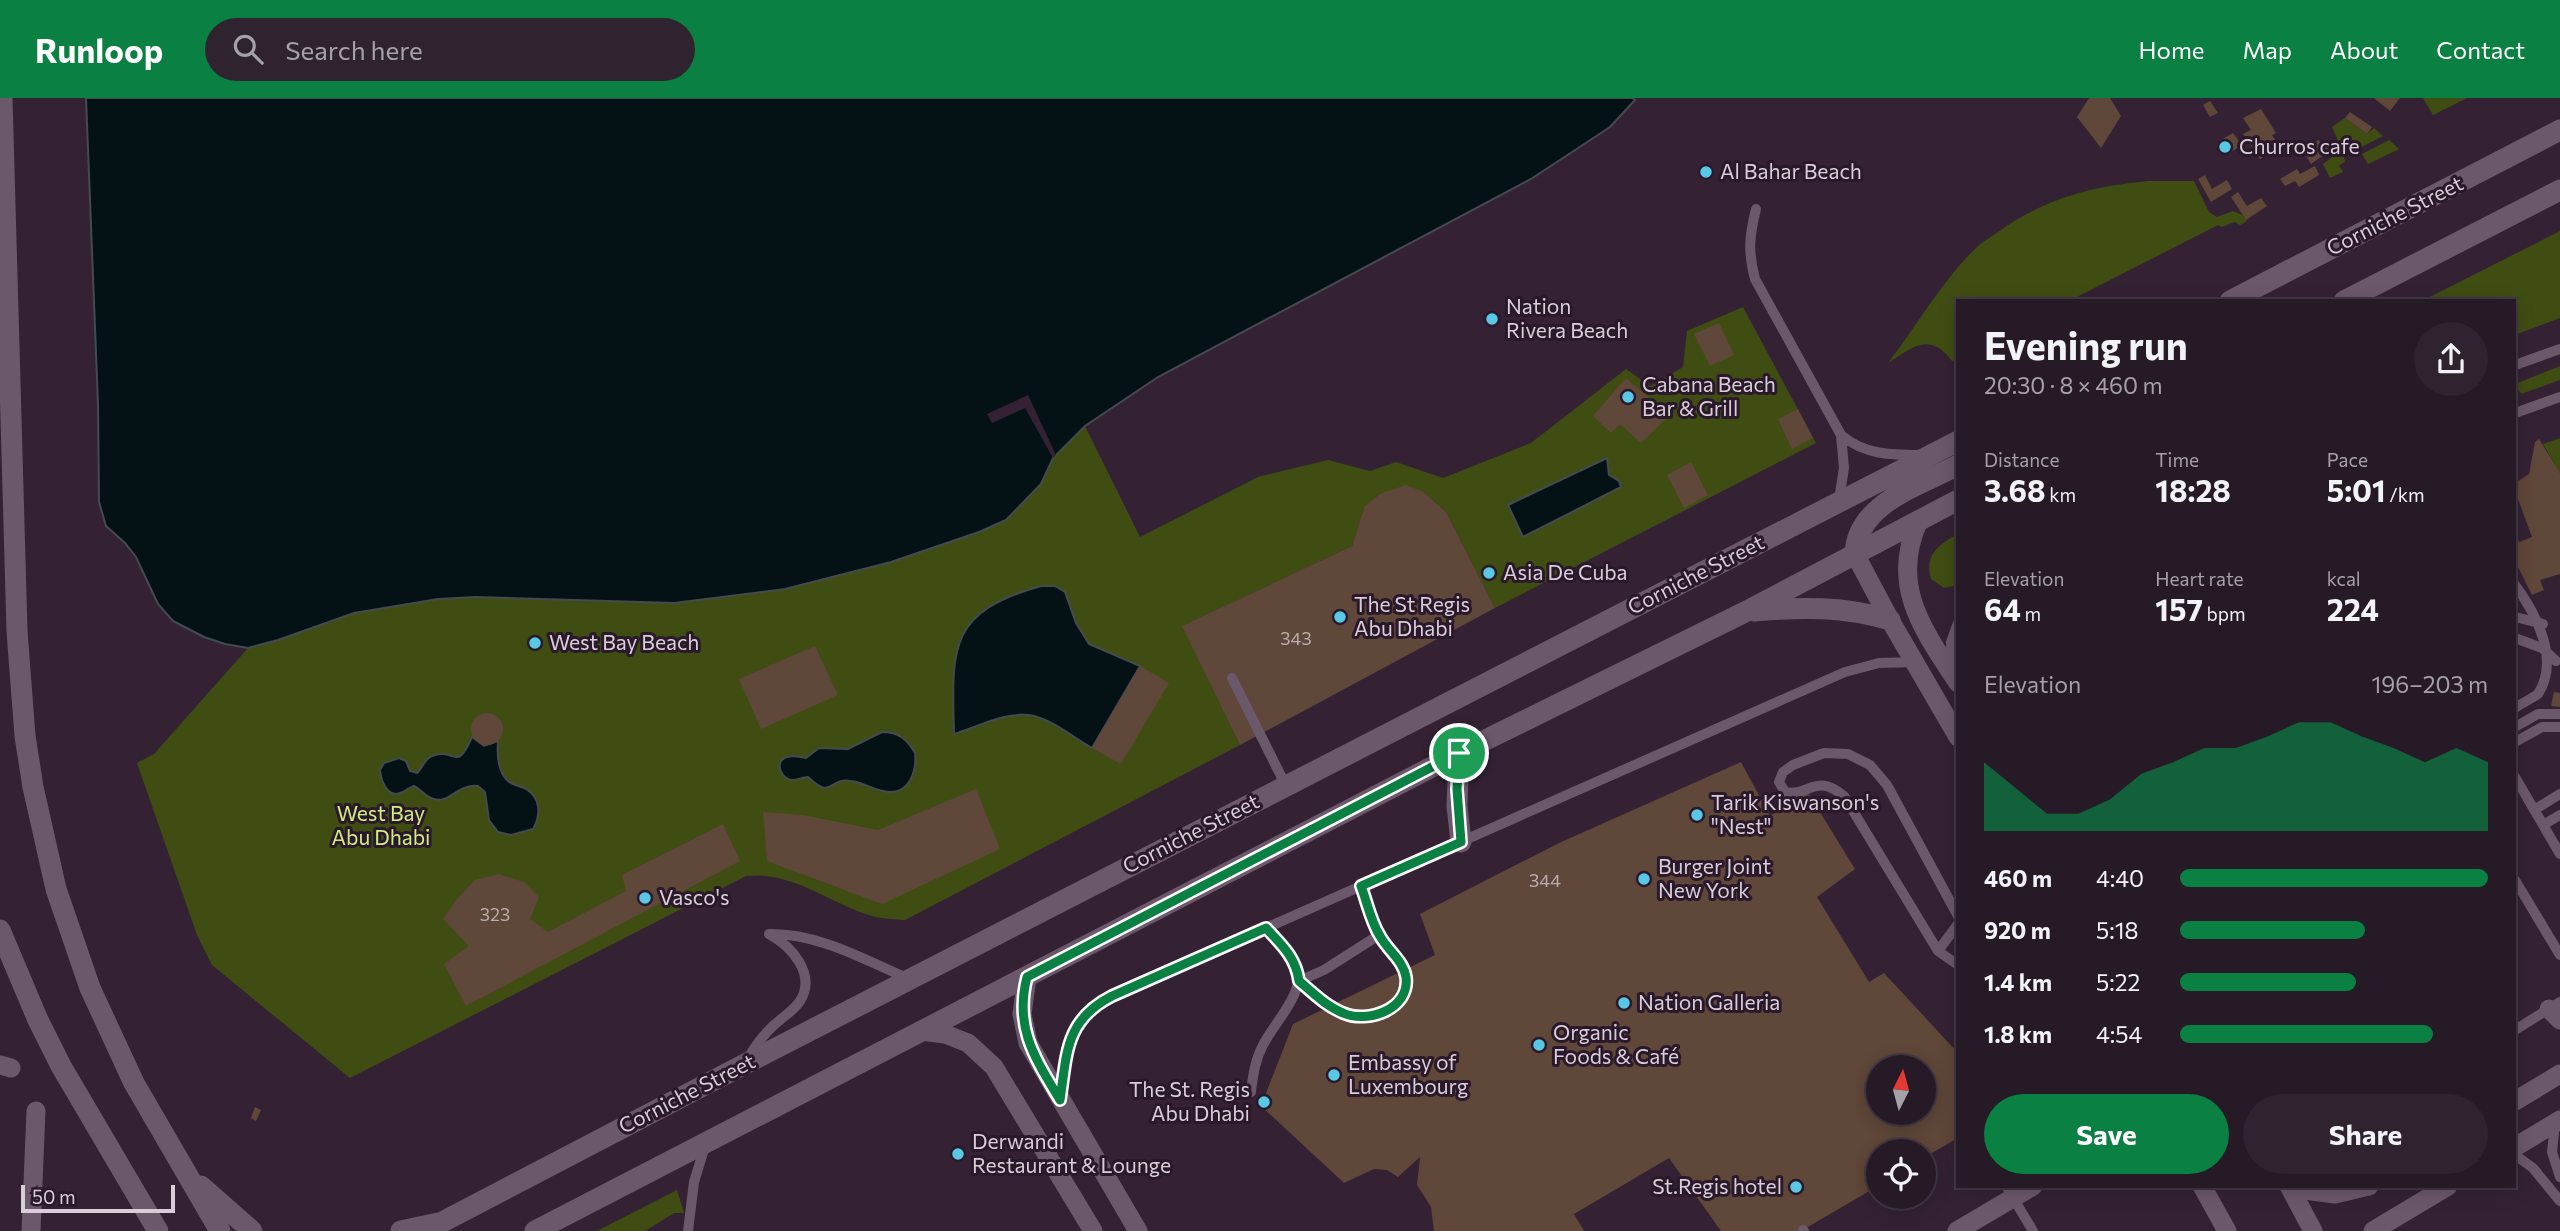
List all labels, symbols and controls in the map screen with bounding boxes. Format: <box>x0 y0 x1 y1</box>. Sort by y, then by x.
search box <box>205 18 695 81</box>
text: Runloop <box>35 29 163 70</box>
icon: search <box>229 30 267 68</box>
text: Search here <box>285 34 423 65</box>
text: Home <box>2139 35 2205 64</box>
text: Map <box>2243 35 2292 64</box>
text: About <box>2330 35 2398 64</box>
text: Contact <box>2436 35 2525 64</box>
place label: Churros cafe <box>2239 133 2360 158</box>
marker: Churros cafe <box>2217 139 2233 155</box>
place label: Al Bahar Beach <box>1720 158 1862 183</box>
marker: Al Bahar Beach <box>1698 164 1714 180</box>
street label: Corniche Street <box>2322 170 2467 260</box>
place label: Nation Rivera Beach <box>1506 293 1628 342</box>
marker: Nation Rivera Beach <box>1484 311 1500 327</box>
text: Evening run <box>1984 321 2188 368</box>
button: share <box>2414 322 2488 396</box>
place label: Cabana Beach Bar & Grill <box>1642 371 1776 420</box>
text: 20:30 · 8 × 460 m <box>1984 371 2163 399</box>
marker: Cabana Beach Bar & Grill <box>1620 389 1636 405</box>
text: Distance <box>1984 448 2060 471</box>
text: Time <box>2155 448 2199 471</box>
text: Pace <box>2327 448 2368 471</box>
text: 3.68 <box>1984 471 2046 508</box>
text: 18:28 <box>2155 471 2231 508</box>
text: 5:01 <box>2327 471 2386 508</box>
text: km <box>2046 483 2076 506</box>
text: /km <box>2386 483 2425 506</box>
street label: Corniche Street <box>1623 529 1768 619</box>
place label: Asia De Cuba <box>1503 559 1628 584</box>
marker: Asia De Cuba <box>1481 565 1497 581</box>
text: Elevation <box>1984 567 2064 590</box>
text: Heart rate <box>2155 567 2244 590</box>
text: kcal <box>2327 567 2361 590</box>
text: 64 <box>1984 590 2021 627</box>
text: 157 <box>2155 590 2203 627</box>
text: 224 <box>2327 590 2379 627</box>
place label: The St Regis Abu Dhabi <box>1354 591 1470 640</box>
text: m <box>2021 602 2041 625</box>
text: bpm <box>2203 602 2246 625</box>
marker: The St Regis Abu Dhabi <box>1332 609 1348 625</box>
house number: 343 <box>1280 627 1312 649</box>
place label: West Bay Beach <box>549 629 699 654</box>
marker: West Bay Beach <box>527 635 543 651</box>
text: Elevation <box>1984 670 2081 698</box>
text: 196–203 m <box>2371 670 2488 698</box>
pin <box>1429 723 1489 783</box>
icon: arrive <box>1440 734 1478 772</box>
street label: Corniche Street <box>1118 788 1263 878</box>
place label: Tarik Kiswanson's "Nest" <box>1711 789 1879 838</box>
park label: West Bay Abu Dhabi <box>332 800 430 849</box>
marker: Tarik Kiswanson's "Nest" <box>1689 807 1705 823</box>
place label: Burger Joint New York <box>1658 853 1771 902</box>
text: 460 m <box>1984 864 2052 892</box>
text: 4:40 <box>2096 864 2144 892</box>
house number: 344 <box>1529 869 1561 891</box>
marker: Burger Joint New York <box>1636 871 1652 887</box>
place label: Vasco's <box>659 884 730 909</box>
marker: Vasco's <box>637 890 653 906</box>
house number: 323 <box>480 903 510 925</box>
text: 920 m <box>1984 916 2051 944</box>
text: 5:18 <box>2096 916 2138 944</box>
text: 1.4 km <box>1984 968 2052 996</box>
text: 5:22 <box>2096 968 2140 996</box>
place label: Nation Galleria <box>1638 989 1780 1014</box>
marker: Nation Galleria <box>1616 995 1632 1011</box>
place label: Organic Foods & Café <box>1553 1019 1679 1068</box>
text: 1.8 km <box>1984 1020 2052 1048</box>
text: 4:54 <box>2096 1020 2142 1048</box>
marker: Organic Foods & Café <box>1531 1037 1547 1053</box>
street label: Corniche Street <box>614 1048 759 1138</box>
place label: Embassy of Luxembourg <box>1348 1049 1468 1098</box>
north arrow <box>1866 1055 1936 1125</box>
map controls <box>1866 1055 1936 1209</box>
marker: Embassy of Luxembourg <box>1326 1067 1342 1083</box>
place label: The St. Regis Abu Dhabi <box>1129 1076 1250 1125</box>
marker: The St. Regis Abu Dhabi <box>1256 1094 1272 1110</box>
button: Save <box>1984 1094 2229 1174</box>
button: Share <box>2243 1094 2488 1174</box>
place label: Derwandi Restaurant & Lounge <box>972 1128 1171 1177</box>
button: locate <box>1866 1139 1936 1209</box>
marker: Derwandi Restaurant & Lounge <box>950 1146 966 1162</box>
place label: St.Regis hotel <box>1652 1173 1782 1198</box>
marker: St.Regis hotel <box>1788 1179 1804 1195</box>
scale bar <box>21 1182 175 1214</box>
text: 50 m <box>32 1185 76 1208</box>

